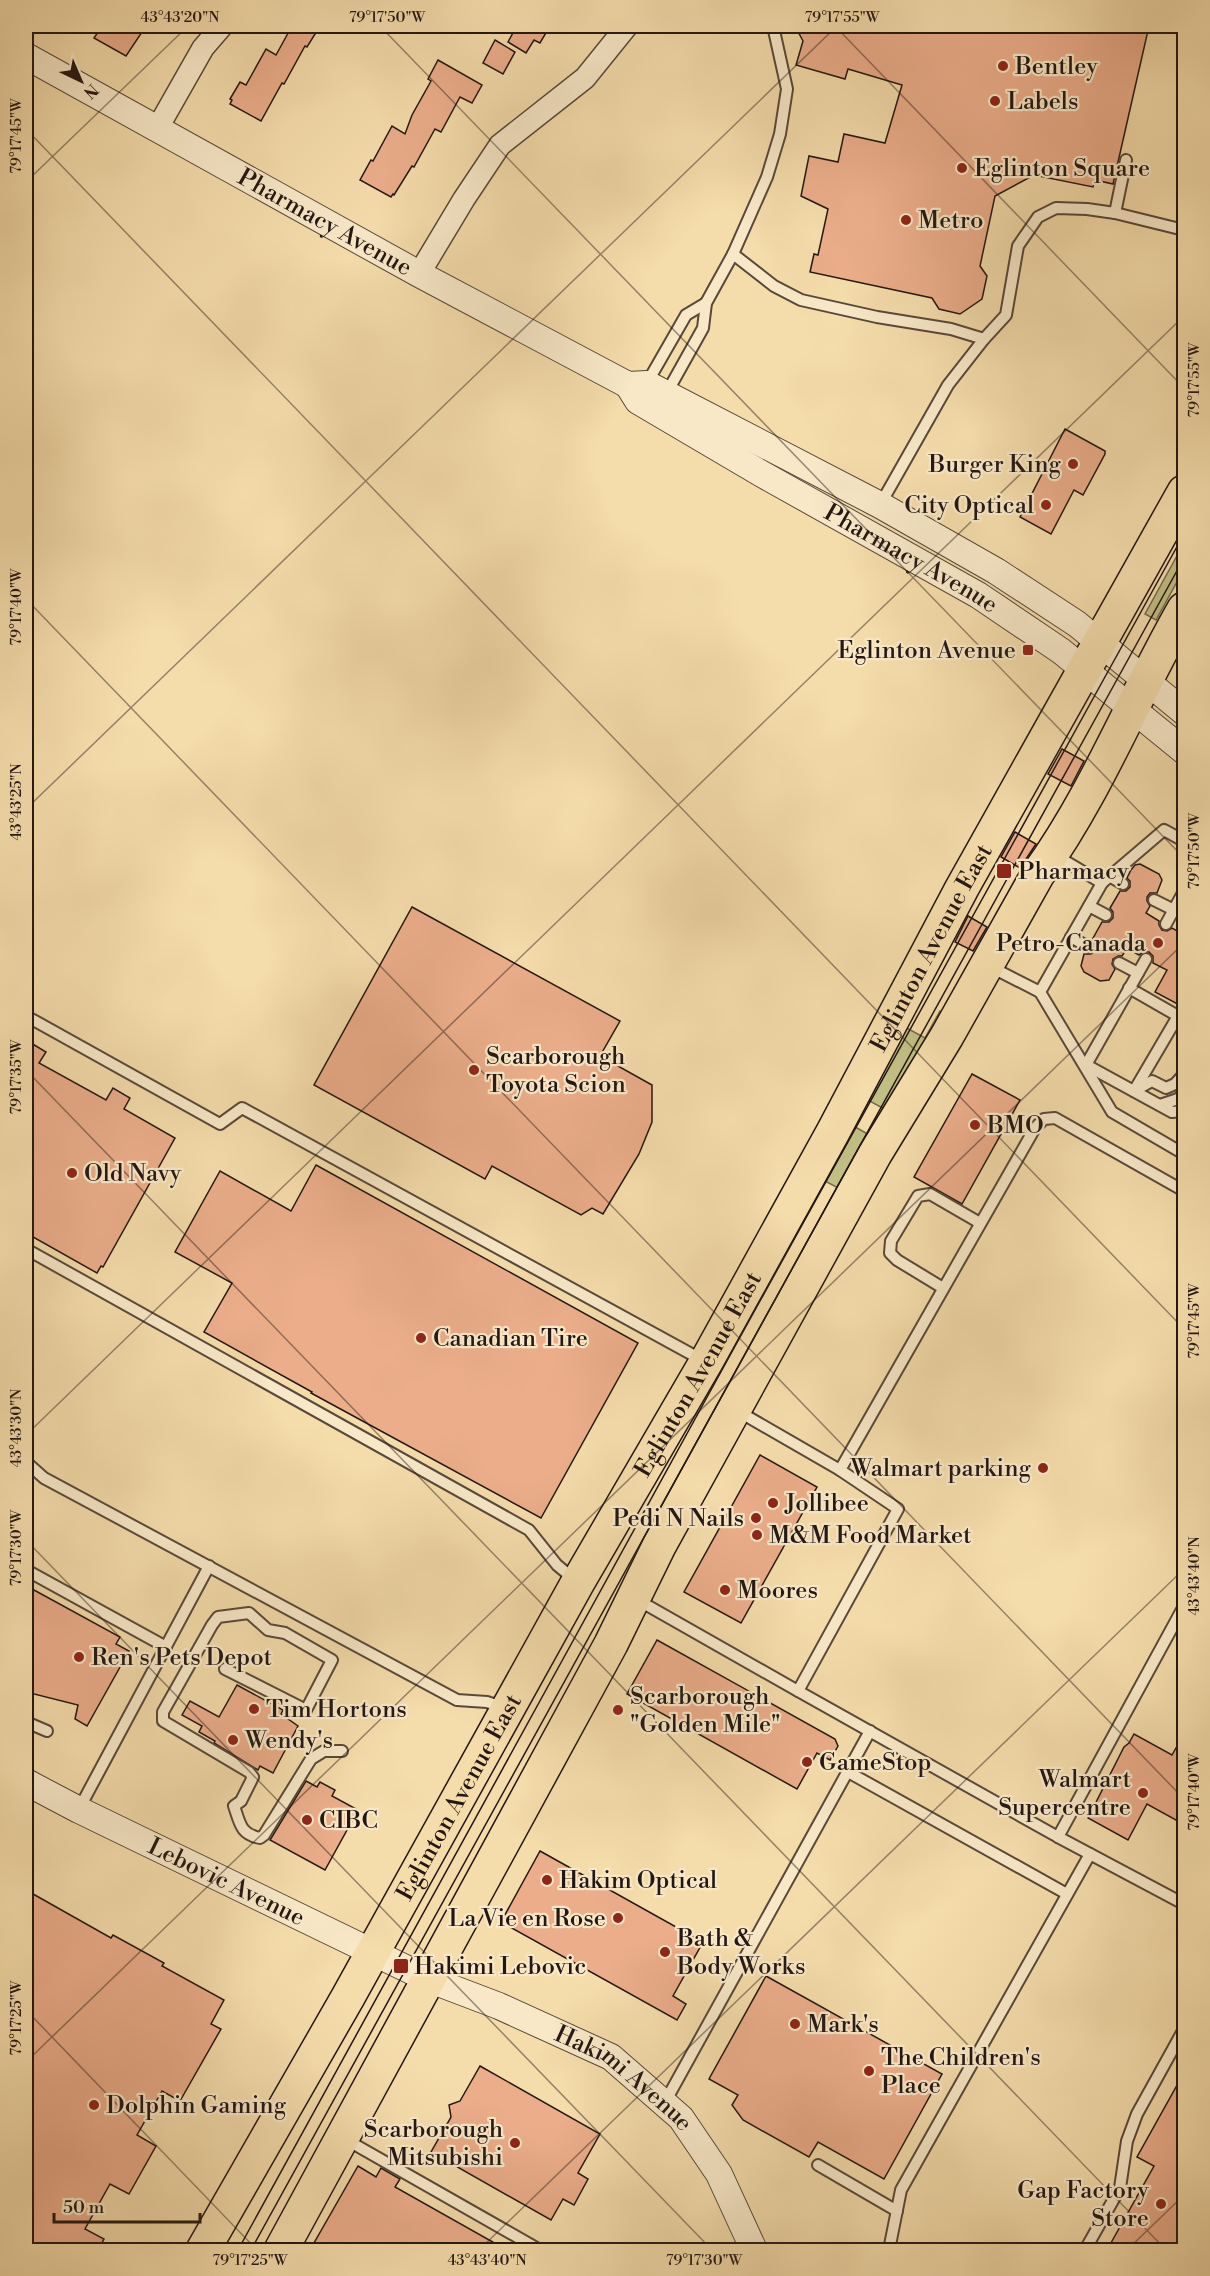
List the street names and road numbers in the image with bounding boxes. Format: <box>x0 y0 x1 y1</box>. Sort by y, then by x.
street label: Pharmacy Avenue <box>232 162 417 283</box>
street label: Pharmacy Avenue <box>819 498 1003 620</box>
street label: Eglinton Avenue East <box>864 839 1000 1057</box>
street label: Eglinton Avenue East <box>628 1266 769 1483</box>
street label: Eglinton Avenue East <box>390 1689 529 1906</box>
street label: Lebovic Avenue <box>143 1832 310 1933</box>
street label: Hakimi Avenue <box>550 2019 699 2137</box>

